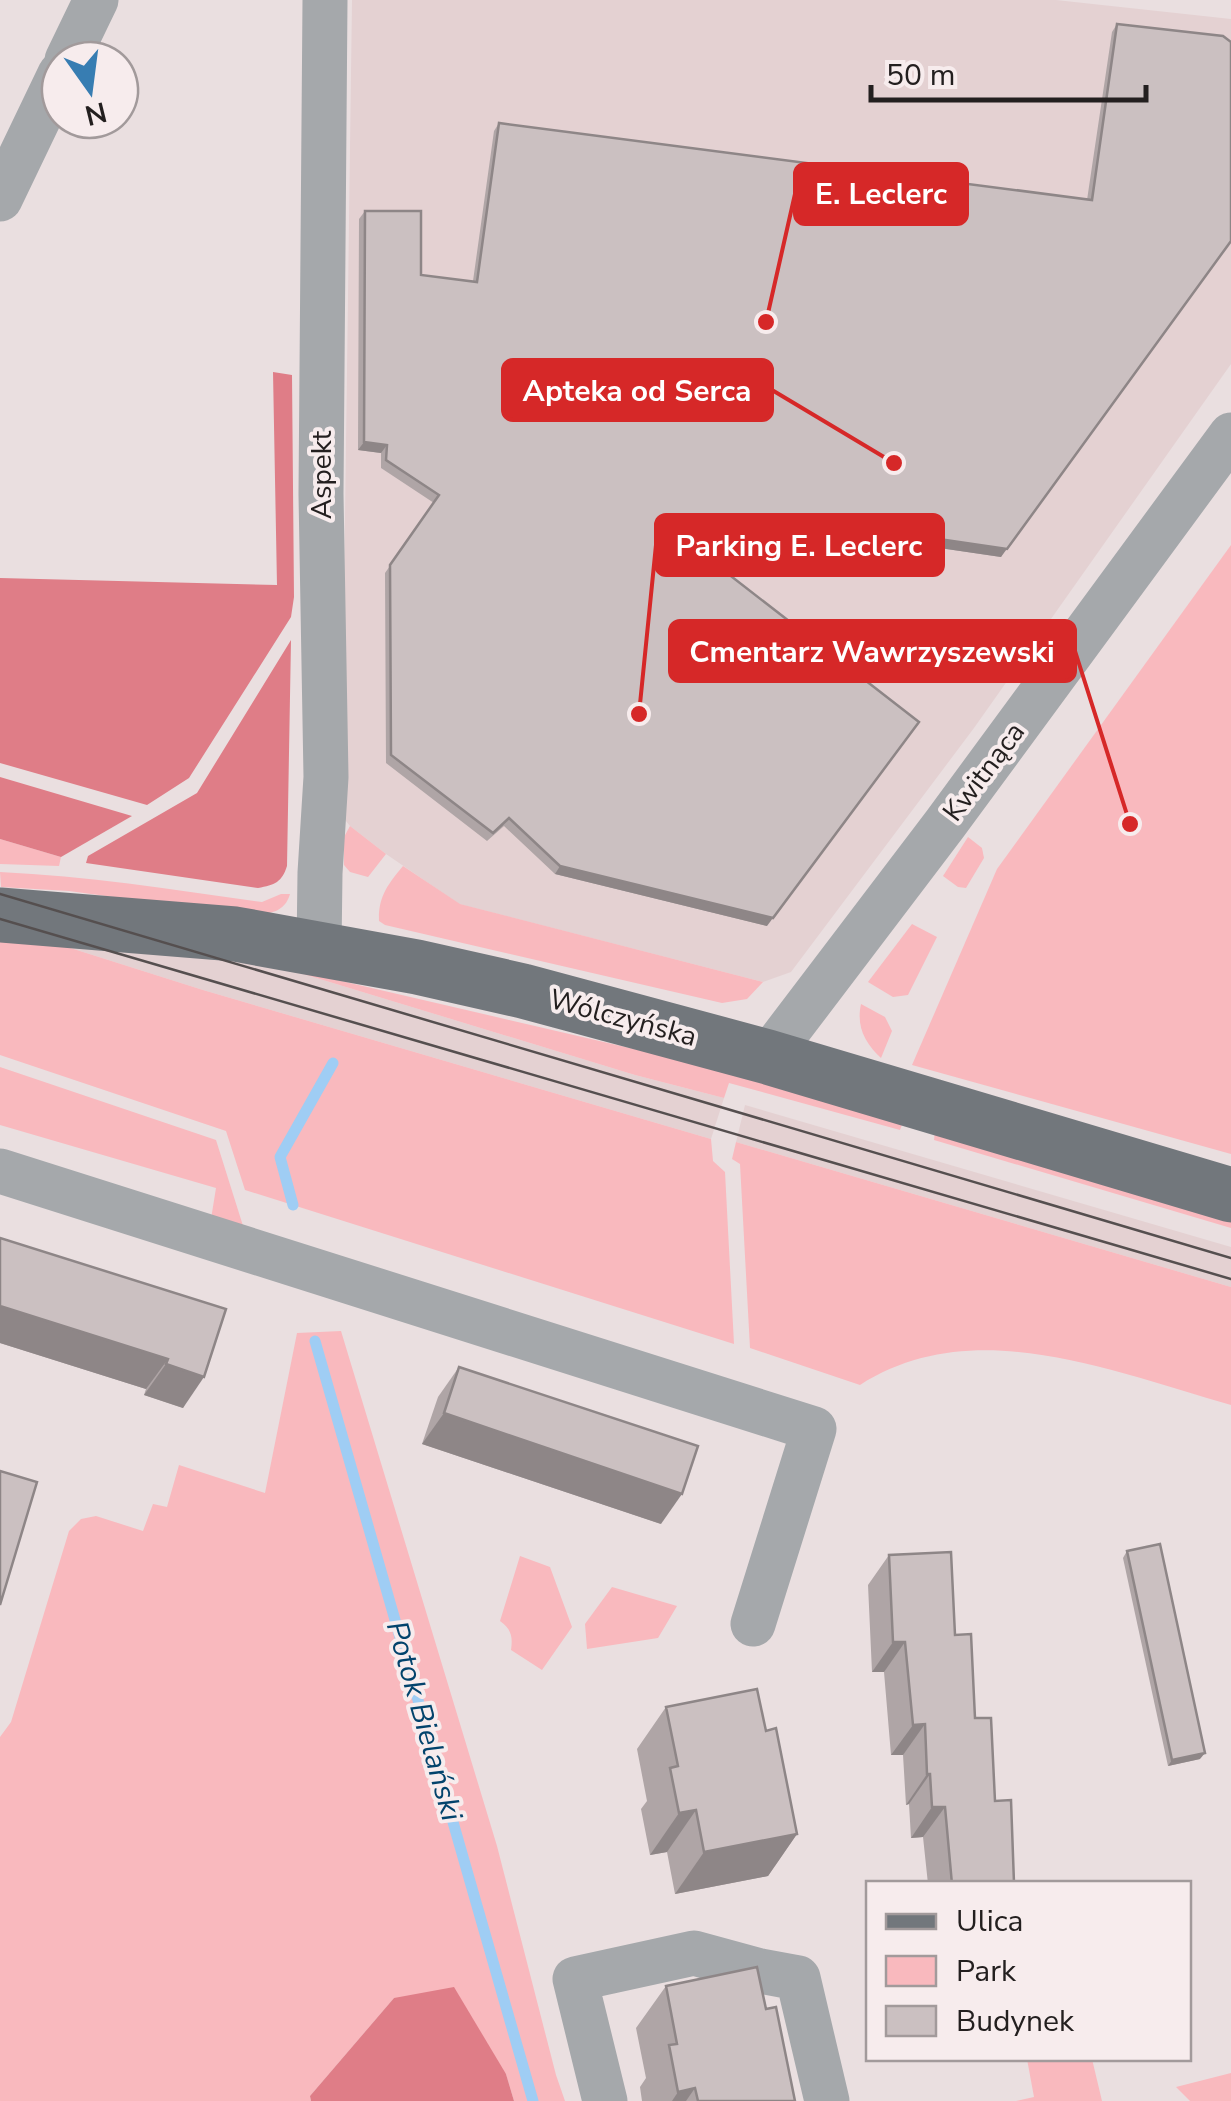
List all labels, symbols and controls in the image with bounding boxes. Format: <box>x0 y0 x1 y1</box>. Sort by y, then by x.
north arrow <box>40 40 140 140</box>
scale bar <box>871 40 1146 102</box>
text: 50 m <box>886 55 955 96</box>
text: N <box>81 92 111 134</box>
callout: E. Leclerc <box>795 164 967 224</box>
text: E. Leclerc <box>815 174 947 215</box>
callout: Apteka od Serca <box>503 360 772 420</box>
text: Apteka od Serca <box>523 371 751 412</box>
street label: Aspekt <box>303 431 341 519</box>
callout: Parking E. Leclerc <box>656 515 943 575</box>
text: Parking E. Leclerc <box>676 526 922 567</box>
callout: Cmentarz Wawrzyszewski <box>670 621 1075 681</box>
text: Cmentarz Wawrzyszewski <box>689 632 1055 673</box>
street label: Kwitnąca <box>934 715 1034 829</box>
street label: Wólczyńska <box>545 980 701 1056</box>
water label: Potok Bielański <box>376 1616 472 1827</box>
legend <box>866 1881 1191 2061</box>
text: Ulica <box>956 1901 1023 1942</box>
text: Park <box>956 1951 1017 1992</box>
text: Budynek <box>956 2001 1075 2042</box>

